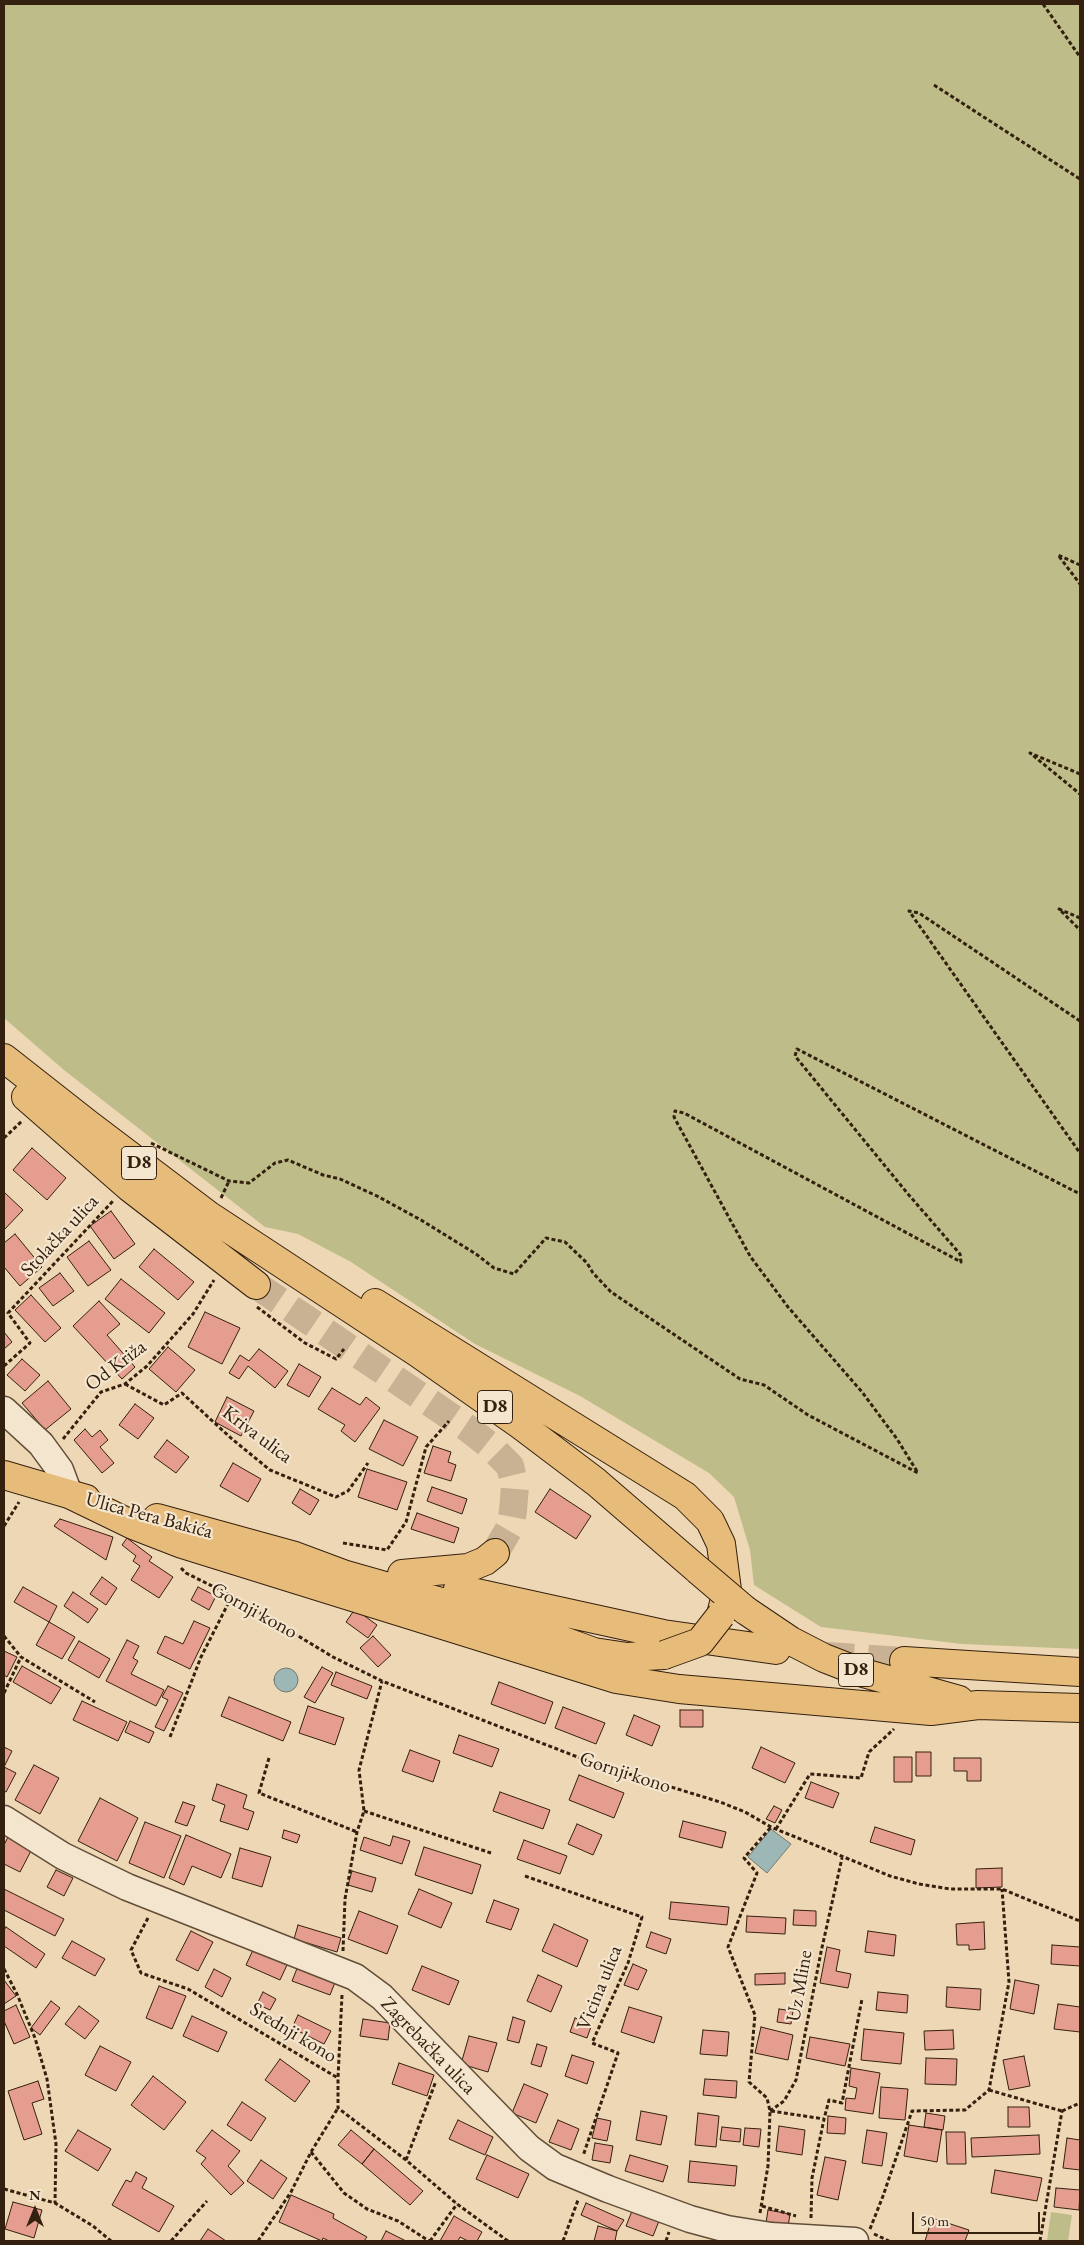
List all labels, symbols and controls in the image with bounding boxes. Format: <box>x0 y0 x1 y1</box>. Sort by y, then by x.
road number: D8 <box>122 1146 156 1180</box>
street label: Stolačka ulica <box>16 1190 104 1282</box>
street label: Od Križa <box>81 1335 151 1397</box>
road number: D8 <box>478 1390 512 1424</box>
street label: Kriva ulica <box>217 1401 297 1469</box>
street label: Ulica Pera Bakića <box>83 1488 215 1544</box>
street label: Gornji kono <box>207 1578 301 1644</box>
road number: D8 <box>838 1654 874 1686</box>
street label: Gornji kono <box>576 1747 674 1799</box>
street label: Vicina ulica <box>572 1942 628 2034</box>
street label: Uz Mline <box>782 1948 818 2024</box>
street label: Zagrebačka ulica <box>375 1992 481 2100</box>
street label: Srednji kono <box>245 1998 341 2068</box>
north arrow <box>10 2185 60 2235</box>
text: N <box>29 2186 41 2204</box>
scale bar <box>914 2202 1042 2234</box>
text: 50 m <box>920 2211 949 2230</box>

